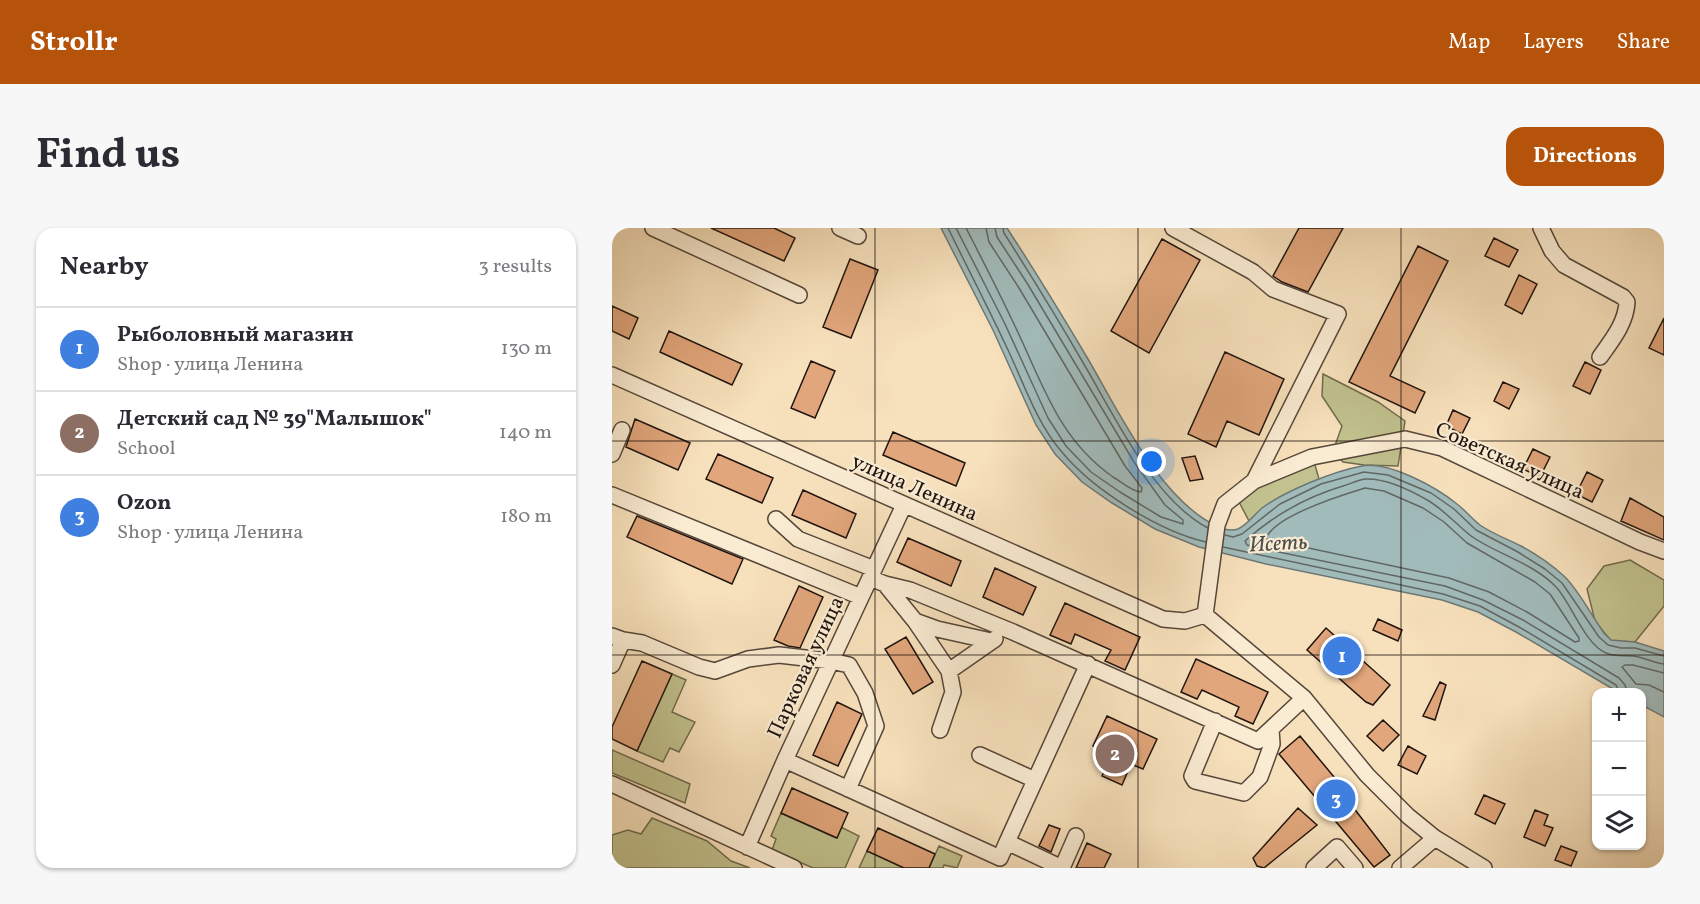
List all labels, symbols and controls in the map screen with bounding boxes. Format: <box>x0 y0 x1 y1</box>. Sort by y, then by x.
text: Strollr <box>30 23 118 62</box>
text: Map <box>1448 28 1490 57</box>
text: Layers <box>1523 28 1584 57</box>
text: Share <box>1617 28 1670 57</box>
text: Find us <box>36 127 180 186</box>
button: Directions <box>1506 127 1664 186</box>
text: Nearby <box>60 249 149 285</box>
text: 3 results <box>478 253 552 281</box>
text: Рыболовный магазин <box>117 320 353 351</box>
text: 1 <box>75 335 84 363</box>
text: 130 m <box>501 335 552 363</box>
text: Shop · улица Ленина <box>117 351 303 379</box>
text: Детский сад № 39"Малышок" <box>117 404 432 435</box>
street label: Советская улица <box>1430 416 1588 507</box>
text: 2 <box>74 419 85 447</box>
text: 140 m <box>499 419 552 447</box>
text: School <box>117 435 175 463</box>
your location <box>1137 447 1166 476</box>
street label: улица Ленина <box>847 448 982 529</box>
text: Ozon <box>117 488 172 519</box>
text: 3 <box>74 503 85 531</box>
text: 180 m <box>500 503 552 531</box>
text: Shop · улица Ленина <box>117 519 303 547</box>
water label: Исеть <box>1248 527 1308 561</box>
street label: Парковая улица <box>761 592 852 743</box>
pin: 1 <box>1322 634 1362 678</box>
map controls <box>1592 688 1646 850</box>
button: + <box>1592 688 1646 742</box>
pin: 2 <box>1096 732 1134 776</box>
button: − <box>1592 742 1646 796</box>
pin: 3 <box>1316 776 1356 822</box>
button: layers <box>1592 796 1646 850</box>

